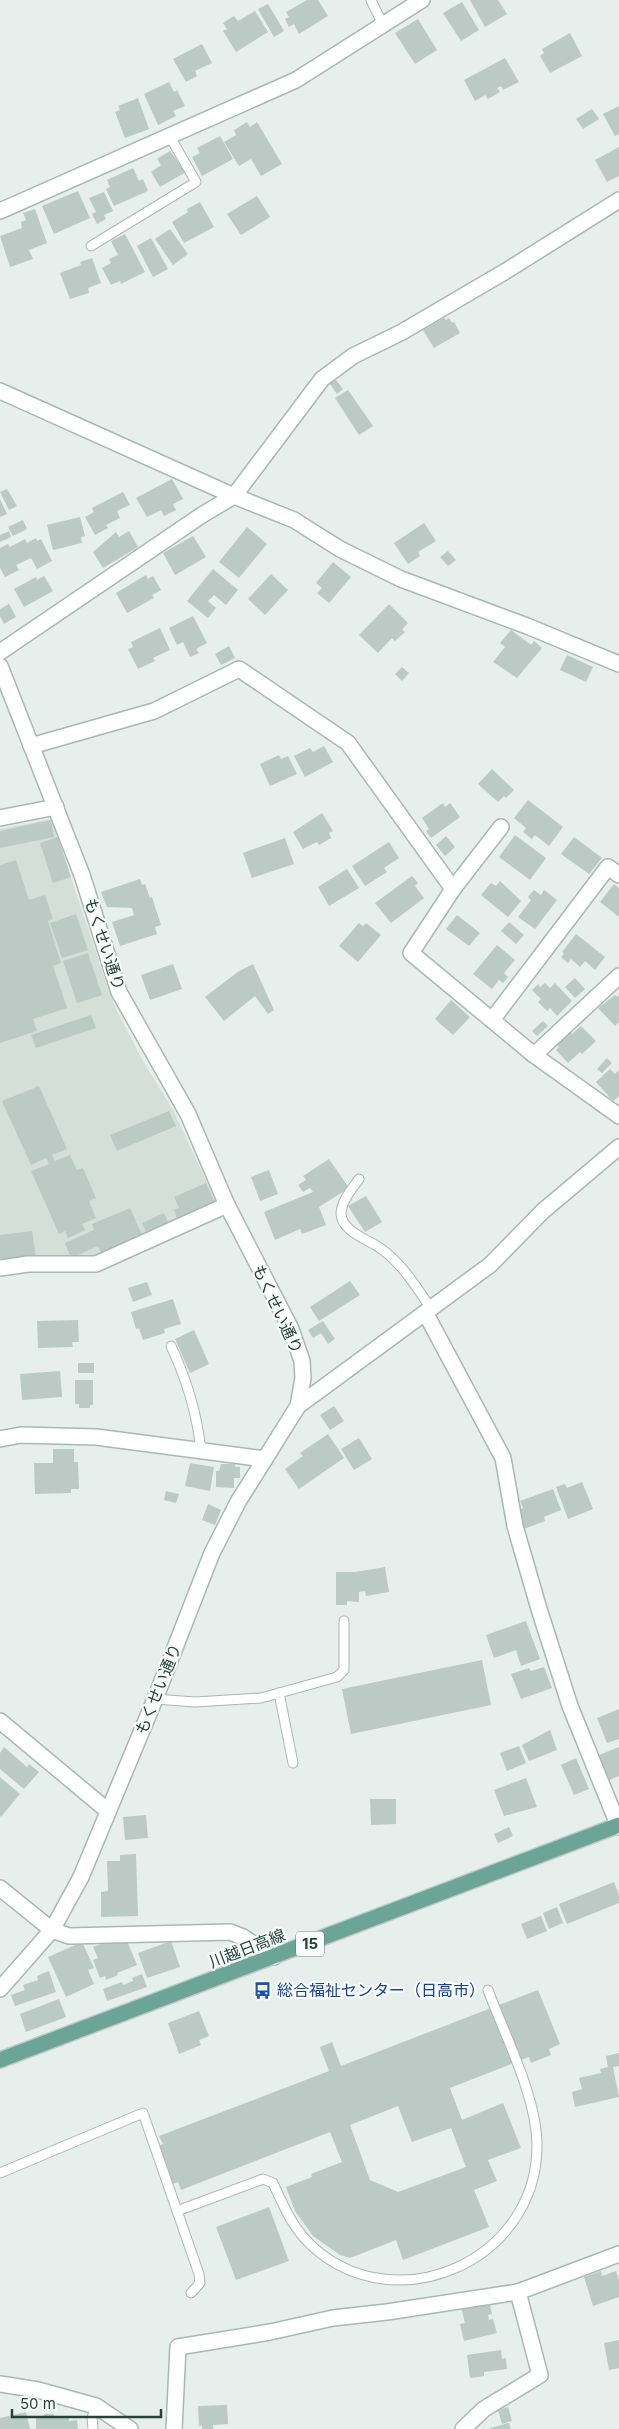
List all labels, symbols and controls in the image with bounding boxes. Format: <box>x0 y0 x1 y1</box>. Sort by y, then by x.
street label: もくせい通り <box>81 895 129 993</box>
street label: もくせい通り <box>249 1261 307 1357</box>
street label: もくせい通り <box>131 1641 185 1737</box>
street label: 川越日高線 <box>206 1924 288 1972</box>
road number: 15 <box>296 1932 324 1956</box>
bus stop icon: 総合福祉センター（日高市） <box>253 1980 273 2000</box>
place label: 総合福祉センター（日高市） <box>277 1980 485 2000</box>
scale bar <box>12 2386 161 2418</box>
text: 50 m <box>20 2394 56 2413</box>

